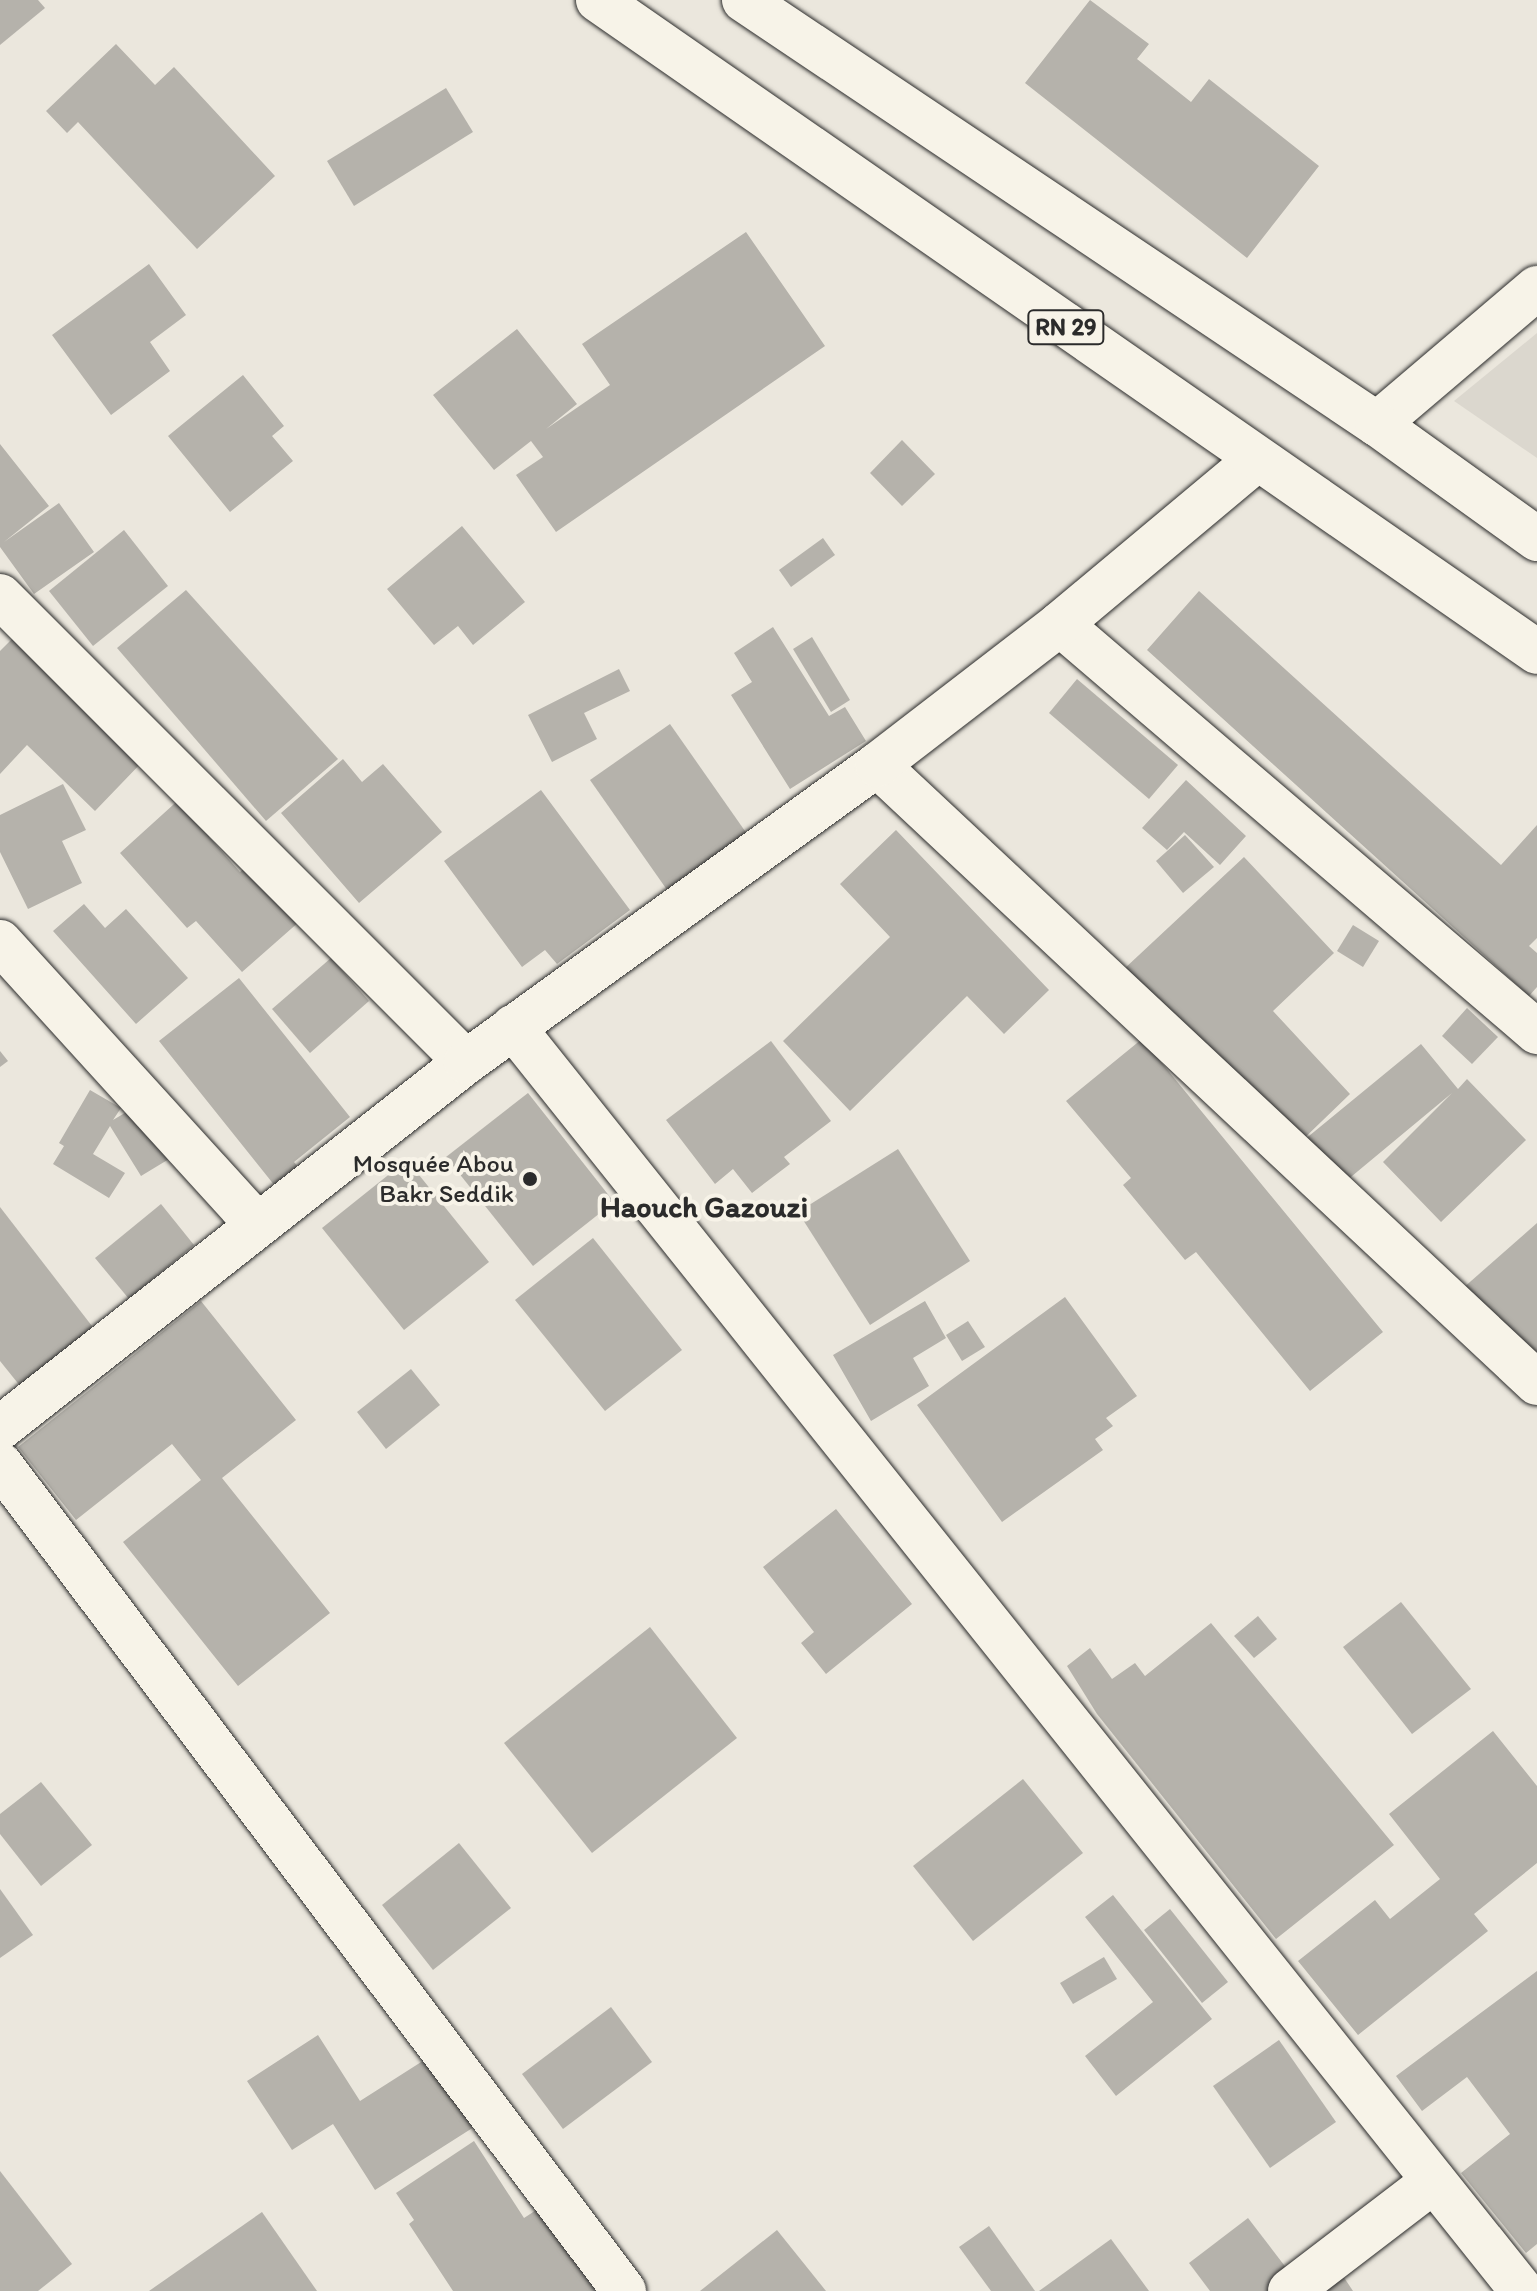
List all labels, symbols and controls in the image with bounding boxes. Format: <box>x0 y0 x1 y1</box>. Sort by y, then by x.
road number: RN 29 <box>1026 307 1106 347</box>
place label: Mosquée Abou Bakr Seddik <box>353 1148 514 1210</box>
marker: Mosquée Abou Bakr Seddik <box>521 1170 539 1188</box>
district label: Haouch Gazouzi <box>600 1189 808 1225</box>

